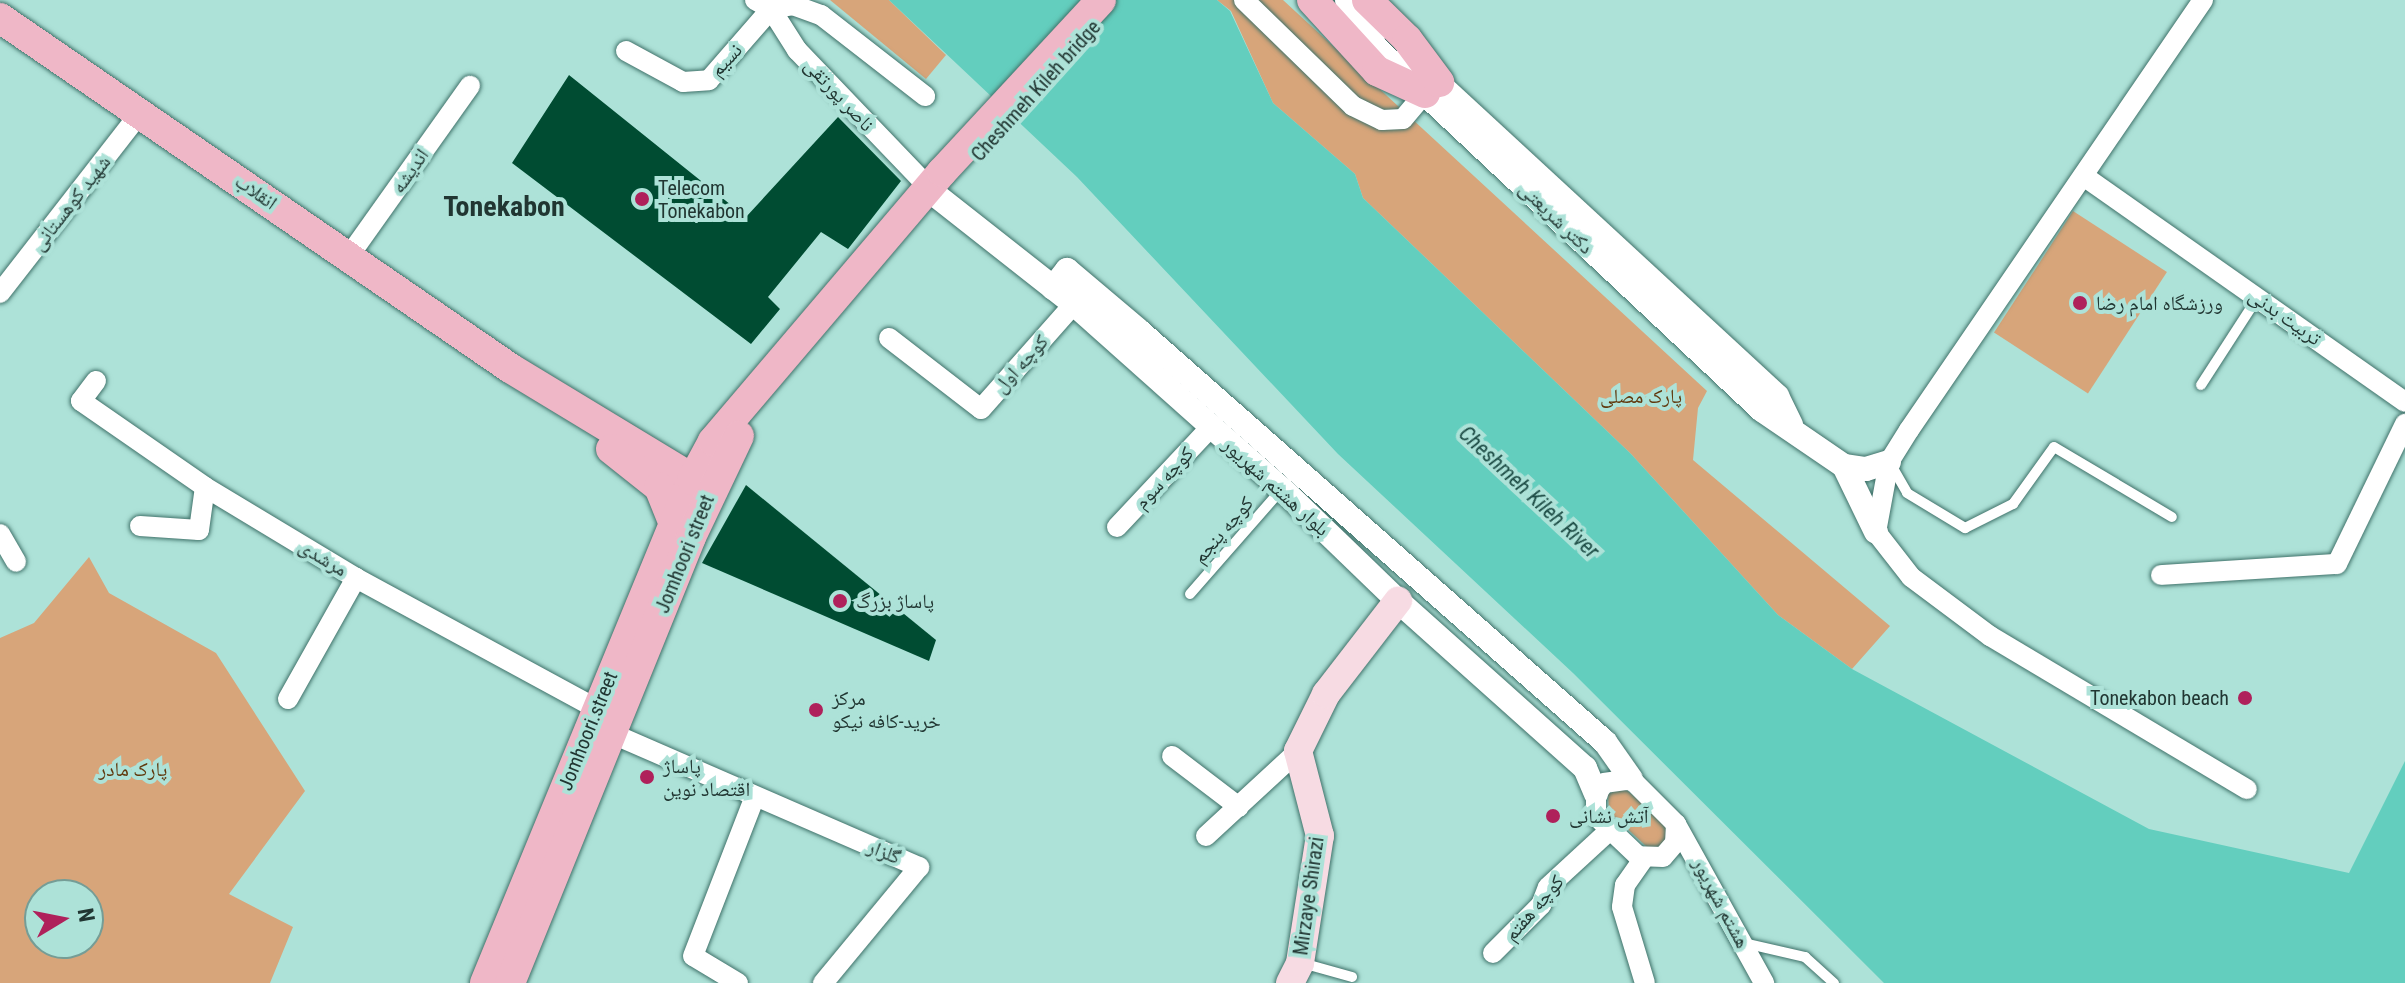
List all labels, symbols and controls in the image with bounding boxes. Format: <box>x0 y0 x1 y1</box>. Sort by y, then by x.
street label: Cheshmeh Kileh bridge <box>966 16 1106 166</box>
street label: نسیم <box>705 38 747 82</box>
street label: ناصر پورتقی <box>799 53 879 137</box>
street label: اندیشه <box>386 144 434 198</box>
street label: شهید کوهستانی <box>26 150 116 256</box>
street label: انقلاب <box>230 169 282 215</box>
place label: Telecom Tonekabon <box>658 176 745 223</box>
street label: دکتر شریعتی <box>1514 177 1598 259</box>
district label: Tonekabon <box>443 190 565 224</box>
marker: Telecom Tonekabon <box>633 190 651 208</box>
street label: تربیت بدنی <box>2244 283 2326 351</box>
place label: ورزشگاه امام رضا <box>2096 291 2223 315</box>
marker: ورزشگاه امام رضا <box>2071 294 2089 312</box>
street label: کوچه اول <box>989 330 1053 398</box>
park label: پارک مصلی <box>1600 384 1682 408</box>
water label: Cheshmeh Kileh River <box>1453 420 1605 564</box>
street label: بلوار هشتم شهریور <box>1218 433 1334 541</box>
street label: کوچه سوم <box>1129 442 1199 514</box>
street label: Jomhoori street <box>650 491 720 617</box>
street label: کوچه پنجم <box>1188 492 1258 568</box>
street label: مرشدی <box>294 534 352 582</box>
place label: پاساژ بزرگ <box>856 589 934 613</box>
marker: پاساژ بزرگ <box>831 592 849 610</box>
street label: Jomhoori.street <box>553 668 623 794</box>
place label: مرکز خرید-کافه نیکو <box>832 686 941 733</box>
place label: Tonekabon beach <box>2090 686 2229 710</box>
marker: Tonekabon beach <box>2236 689 2254 707</box>
marker: مرکز خرید-کافه نیکو <box>807 701 825 719</box>
place label: پاساژ اقتصاد نوین <box>663 754 750 801</box>
park label: پارک مادر <box>99 757 167 781</box>
marker: پاساژ اقتصاد نوین <box>638 768 656 786</box>
place label: آتش نشانی <box>1569 804 1649 828</box>
marker: آتش نشانی <box>1544 807 1562 825</box>
street label: گلزار <box>864 835 904 869</box>
street label: Mirzaye Shirazi <box>1289 835 1329 957</box>
street label: هشتم شهریور <box>1687 854 1755 952</box>
street label: کوچه هفتم <box>1499 870 1569 946</box>
north arrow <box>24 879 104 959</box>
text: N <box>73 906 100 924</box>

